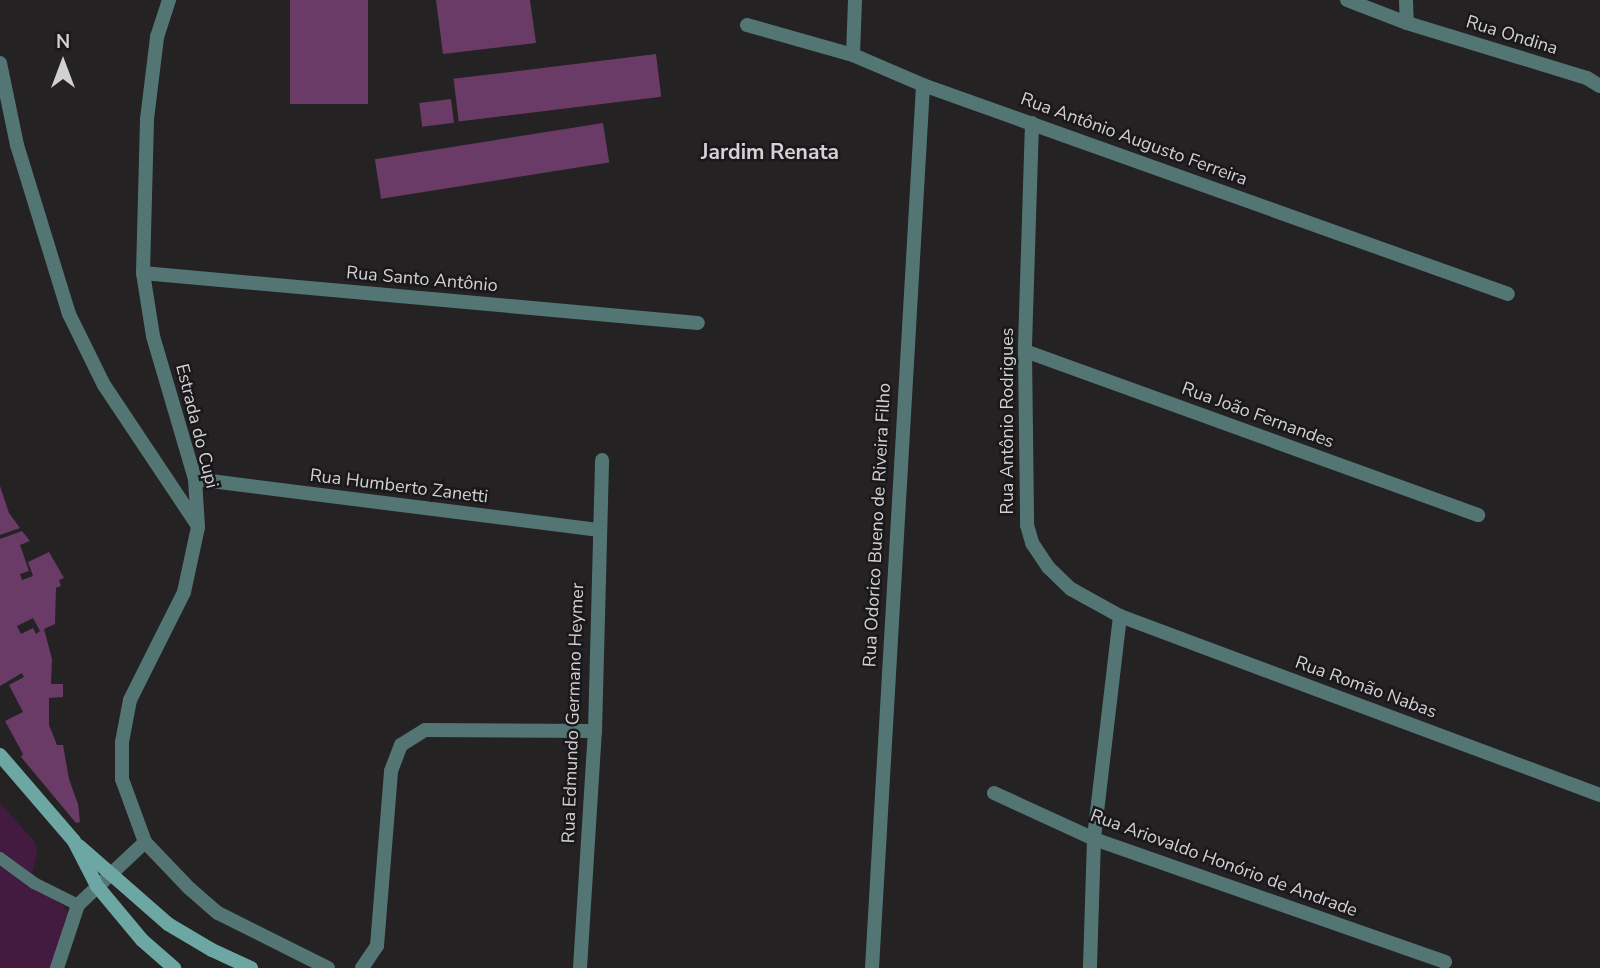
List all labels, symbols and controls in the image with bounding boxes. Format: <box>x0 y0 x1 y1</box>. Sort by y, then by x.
street label: Rua Ondina <box>1464 11 1560 59</box>
north arrow <box>28 28 98 98</box>
text: N <box>56 29 70 55</box>
street label: Rua Antônio Augusto Ferreira <box>1018 88 1250 190</box>
district label: Jardim Renata <box>701 139 839 165</box>
street label: Rua Santo Antônio <box>345 262 499 296</box>
street label: Rua Antônio Rodrigues <box>996 328 1018 514</box>
street label: Estrada do Cupi <box>171 361 223 491</box>
street label: Rua João Fernandes <box>1179 377 1337 453</box>
street label: Rua Odorico Bueno de Riveira Filho <box>859 382 895 668</box>
street label: Rua Humberto Zanetti <box>309 464 489 508</box>
street label: Rua Edmundo Germano Heymer <box>558 582 588 844</box>
street label: Rua Romão Nabas <box>1292 651 1440 723</box>
street label: Rua Ariovaldo Honório de Andrade <box>1088 805 1360 921</box>

